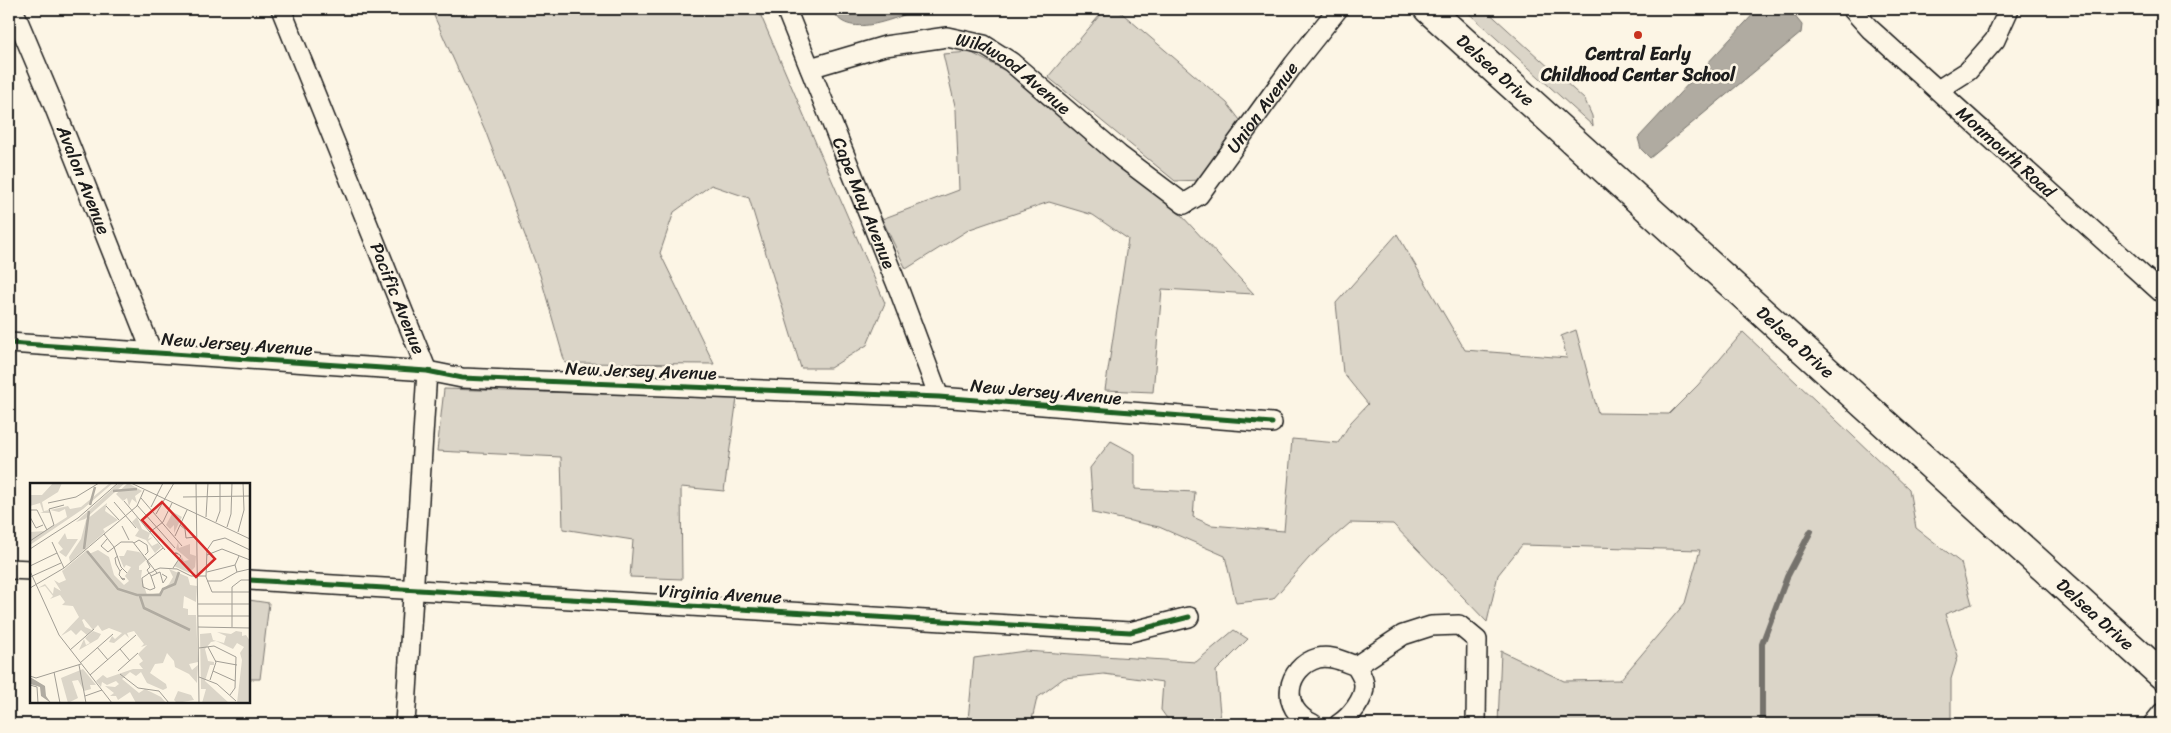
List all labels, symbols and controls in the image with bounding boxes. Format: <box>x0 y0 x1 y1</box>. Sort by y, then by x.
street label: Wildwood Avenue <box>953 23 1079 123</box>
street label: Delsea Drive <box>1449 26 1542 115</box>
marker: Central Early Childhood Center School <box>1632 29 1644 41</box>
place label: Central Early Childhood Center School <box>1540 38 1736 91</box>
street label: Union Avenue <box>1218 55 1307 160</box>
street label: Monmouth Road <box>1948 98 2064 207</box>
street label: Avalon Avenue <box>47 120 120 240</box>
street label: Cape May Avenue <box>823 132 905 274</box>
street label: Pacific Avenue <box>361 237 435 359</box>
street label: Delsea Drive <box>1749 298 1842 387</box>
street label: New Jersey Avenue <box>160 323 314 365</box>
street label: New Jersey Avenue <box>565 352 718 390</box>
street label: New Jersey Avenue <box>969 369 1123 415</box>
inset map <box>30 483 250 703</box>
street label: Delsea Drive <box>2049 570 2142 659</box>
street label: Virginia Avenue <box>657 575 783 613</box>

